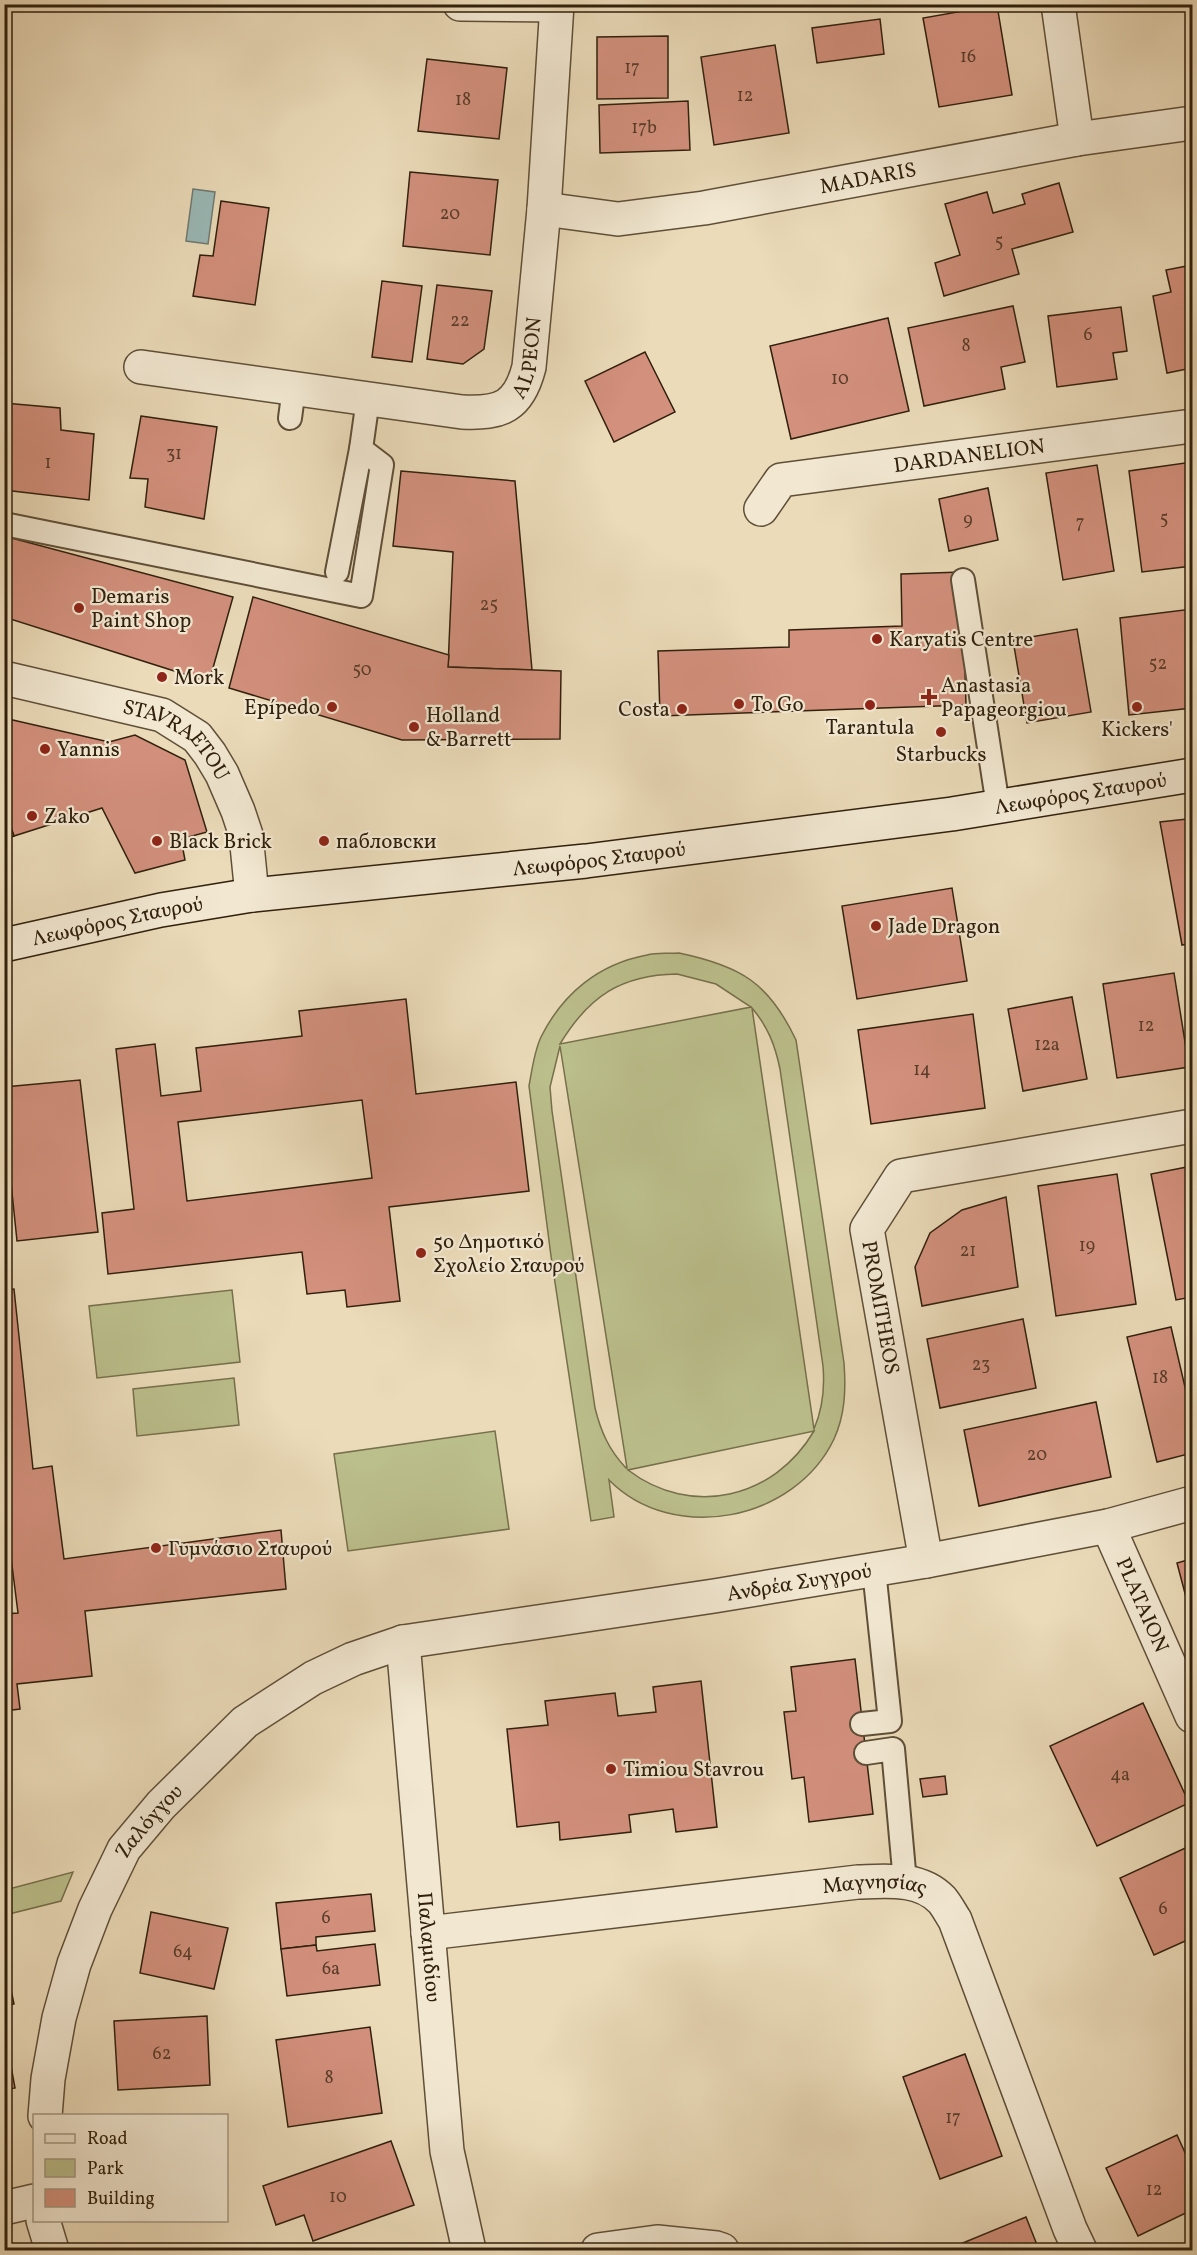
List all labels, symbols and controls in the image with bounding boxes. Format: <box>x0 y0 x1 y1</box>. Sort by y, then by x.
house number: 16 <box>960 45 976 70</box>
house number: 17 <box>624 56 640 81</box>
house number: 12 <box>737 84 753 109</box>
house number: 18 <box>455 88 471 113</box>
house number: 17b <box>631 116 657 141</box>
street label: MADARIS <box>818 156 919 202</box>
house number: 20 <box>440 202 460 227</box>
house number: 5 <box>995 230 1003 255</box>
house number: 22 <box>450 309 470 334</box>
street label: ALPEON <box>505 316 550 405</box>
house number: 6 <box>1083 323 1093 348</box>
house number: 8 <box>961 334 971 359</box>
house number: 10 <box>831 367 849 392</box>
street label: DARDANELION <box>892 432 1047 481</box>
house number: 31 <box>166 442 182 467</box>
house number: 1 <box>45 451 51 476</box>
house number: 5 <box>1160 507 1168 532</box>
house number: 9 <box>963 508 973 533</box>
house number: 7 <box>1076 511 1084 536</box>
place label: Demaris Paint Shop <box>91 583 191 636</box>
house number: 25 <box>480 593 498 618</box>
marker: Demaris Paint Shop <box>72 601 86 615</box>
place label: Karyatis Centre <box>889 626 1033 655</box>
marker: Karyatis Centre <box>870 632 884 646</box>
house number: 52 <box>1149 652 1167 677</box>
house number: 50 <box>352 658 372 683</box>
place label: Mork <box>174 664 225 693</box>
marker: Mork <box>155 670 169 684</box>
place label: Anastasia Papageorgiou <box>941 672 1067 725</box>
marker: Anastasia Papageorgiou <box>922 690 936 704</box>
place label: To Go <box>751 691 804 720</box>
street label: STAVRAETOU <box>120 693 236 787</box>
place label: Epípedo <box>244 694 320 723</box>
place label: Costa <box>618 696 670 725</box>
marker: To Go <box>732 697 746 711</box>
marker: Tarantula <box>863 698 877 712</box>
marker: Epípedo <box>325 700 339 714</box>
marker: Kickers' <box>1130 700 1144 714</box>
place label: Holland & Barrett <box>426 702 511 755</box>
marker: Costa <box>675 702 689 716</box>
place label: Tarantula <box>825 714 915 743</box>
place label: Kickers' <box>1101 716 1173 745</box>
marker: Holland & Barrett <box>407 720 421 734</box>
marker: Starbucks <box>934 725 948 739</box>
place label: Yannis <box>57 736 120 765</box>
place label: Starbucks <box>896 741 986 770</box>
marker: Yannis <box>38 742 52 756</box>
street label: Λεωφόρος Σταυρού <box>993 766 1169 823</box>
place label: Zako <box>44 803 90 832</box>
marker: Zako <box>25 809 39 823</box>
place label: Black Brick <box>169 828 272 857</box>
place label: пабловски <box>336 828 437 857</box>
marker: Black Brick <box>150 834 164 848</box>
marker: пабловски <box>317 834 331 848</box>
street label: Λεωφόρος Σταυρού <box>511 835 687 884</box>
street label: Λεωφόρος Σταυρού <box>29 890 205 954</box>
place label: Jade Dragon <box>888 913 1000 942</box>
marker: Jade Dragon <box>869 919 883 933</box>
house number: 12 <box>1138 1014 1154 1039</box>
house number: 12a <box>1034 1033 1060 1058</box>
house number: 14 <box>913 1058 931 1083</box>
place label: 5ο Δημοτικό Σχολείο Σταυρού <box>433 1228 584 1281</box>
house number: 19 <box>1079 1234 1095 1259</box>
street label: PROMITHEOS <box>853 1239 906 1377</box>
house number: 21 <box>960 1239 976 1264</box>
marker: 5ο Δημοτικό Σχολείο Σταυρού <box>414 1246 428 1260</box>
house number: 23 <box>972 1353 990 1378</box>
house number: 18 <box>1152 1366 1168 1391</box>
house number: 20 <box>1027 1443 1047 1468</box>
place label: Γυμνάσιο Σταυρού <box>168 1535 332 1564</box>
marker: Γυμνάσιο Σταυρού <box>149 1541 163 1555</box>
street label: PLATAION <box>1108 1553 1175 1657</box>
street label: Ανδρέα Συγγρού <box>725 1557 874 1610</box>
place label: Timiou Stavrou <box>623 1756 764 1785</box>
marker: Timiou Stavrou <box>604 1762 618 1776</box>
house number: 4a <box>1110 1763 1130 1788</box>
street label: Ζαλόγγου <box>109 1778 190 1863</box>
street label: Μαγνησίας <box>821 1868 932 1903</box>
street label: Παλαμιδίου <box>409 1891 447 2003</box>
house number: 6 <box>1158 1897 1168 1922</box>
house number: 6 <box>321 1906 331 1931</box>
house number: 64 <box>173 1940 193 1965</box>
house number: 6a <box>322 1957 340 1982</box>
house number: 62 <box>153 2042 171 2067</box>
house number: 8 <box>324 2066 334 2091</box>
house number: 17 <box>945 2106 961 2131</box>
legend <box>33 2114 228 2222</box>
text: Road <box>87 2127 128 2152</box>
text: Park <box>87 2157 124 2182</box>
house number: 12 <box>1146 2178 1162 2203</box>
house number: 10 <box>329 2185 347 2210</box>
text: Building <box>87 2187 155 2212</box>

